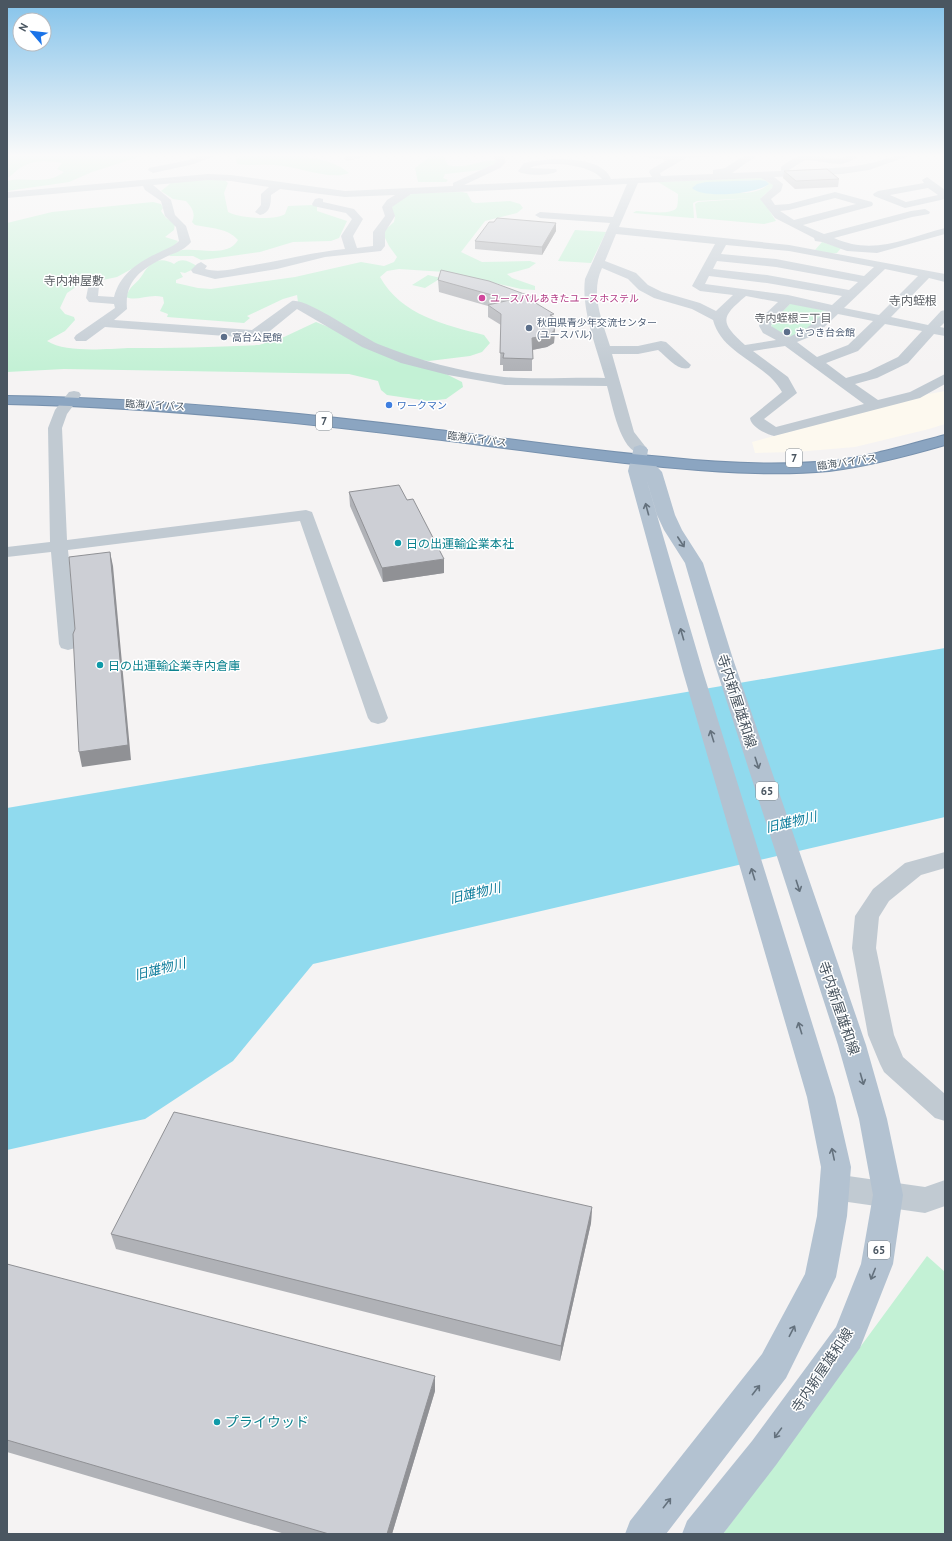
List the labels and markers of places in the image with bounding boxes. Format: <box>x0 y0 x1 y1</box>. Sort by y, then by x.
place label: ユースパルあきたユースホステル <box>490 292 639 305</box>
marker: ユースパルあきたユースホステル <box>477 293 487 303</box>
place label: 秋田県青少年交流センター (ユースパル) <box>537 316 657 341</box>
marker: 秋田県青少年交流センター (ユースパル) <box>524 323 534 333</box>
place label: さつき台会館 <box>795 326 855 339</box>
marker: さつき台会館 <box>782 327 792 337</box>
place label: 高台公民館 <box>232 331 282 344</box>
marker: 高台公民館 <box>219 332 229 342</box>
place label: ワークマン <box>397 399 447 412</box>
marker: ワークマン <box>384 400 394 410</box>
place label: 日の出運輸企業本社 <box>406 536 514 551</box>
marker: 日の出運輸企業本社 <box>393 538 403 548</box>
place label: 日の出運輸企業寺内倉庫 <box>108 658 240 673</box>
marker: 日の出運輸企業寺内倉庫 <box>95 660 105 670</box>
place label: プライウッド <box>225 1413 309 1431</box>
marker: プライウッド <box>212 1417 222 1427</box>

